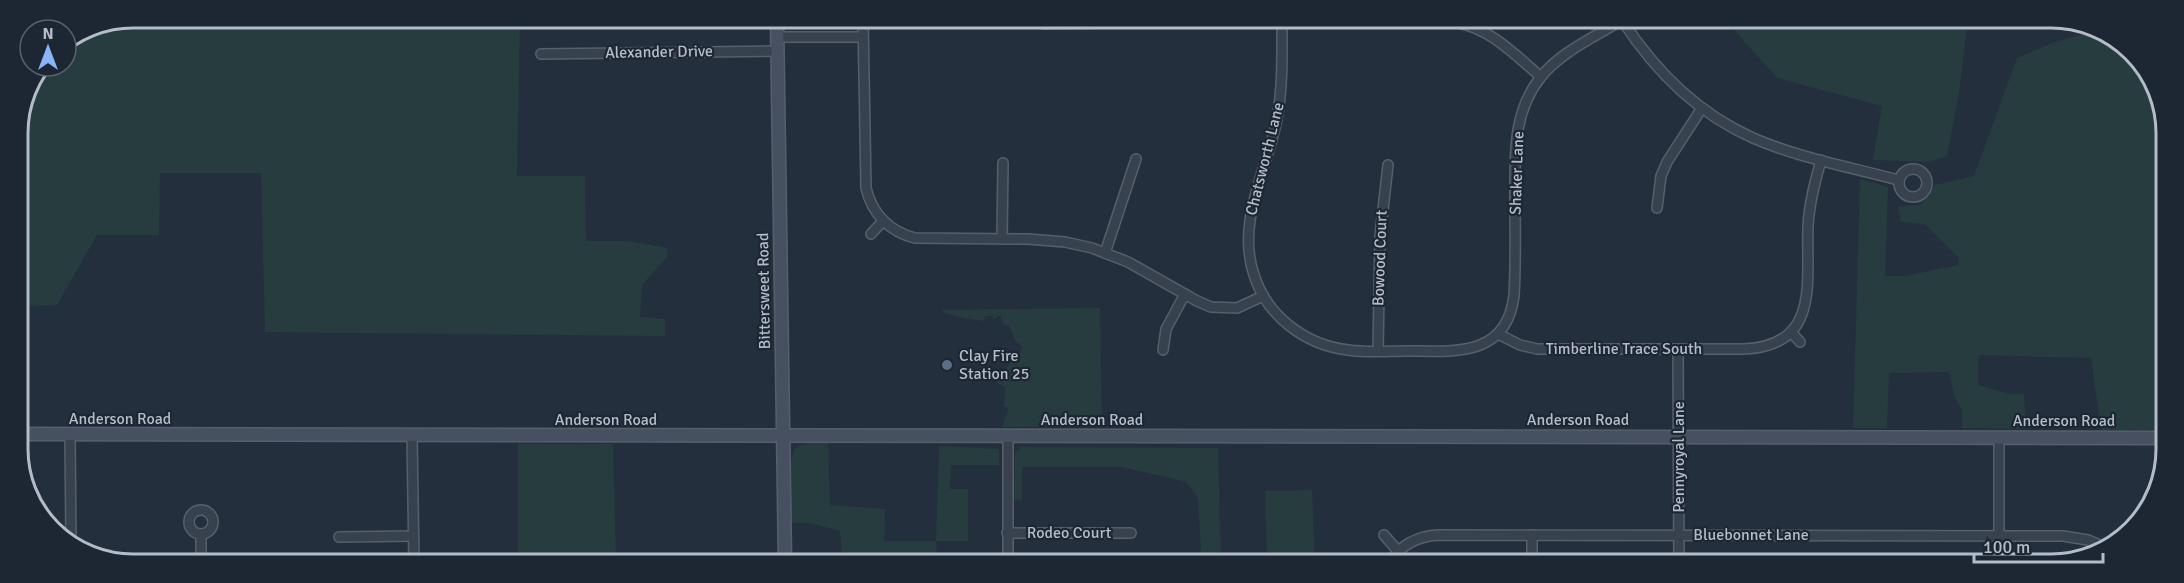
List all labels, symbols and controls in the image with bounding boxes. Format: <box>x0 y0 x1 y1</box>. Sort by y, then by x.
north arrow <box>18 18 78 78</box>
text: N <box>42 24 54 44</box>
street label: Alexander Drive <box>605 41 713 63</box>
street label: Chatsworth Lane <box>1241 100 1289 218</box>
street label: Shaker Lane <box>1506 131 1528 215</box>
street label: Bowood Court <box>1368 209 1392 306</box>
street label: Bittersweet Road <box>753 233 775 349</box>
street label: Timberline Trace South <box>1546 339 1702 359</box>
place label: Clay Fire Station 25 <box>959 346 1029 384</box>
marker: Clay Fire Station 25 <box>940 358 954 372</box>
street label: Pennyroyal Lane <box>1669 401 1689 513</box>
street label: Anderson Road <box>69 409 171 429</box>
street label: Anderson Road <box>555 410 657 430</box>
street label: Anderson Road <box>1041 410 1143 430</box>
street label: Anderson Road <box>1527 410 1629 430</box>
street label: Anderson Road <box>2013 411 2115 431</box>
street label: Rodeo Court <box>1027 523 1112 543</box>
street label: Bluebonnet Lane <box>1693 525 1809 545</box>
scale bar <box>1974 526 2103 564</box>
text: 100 m <box>1983 536 2030 558</box>

